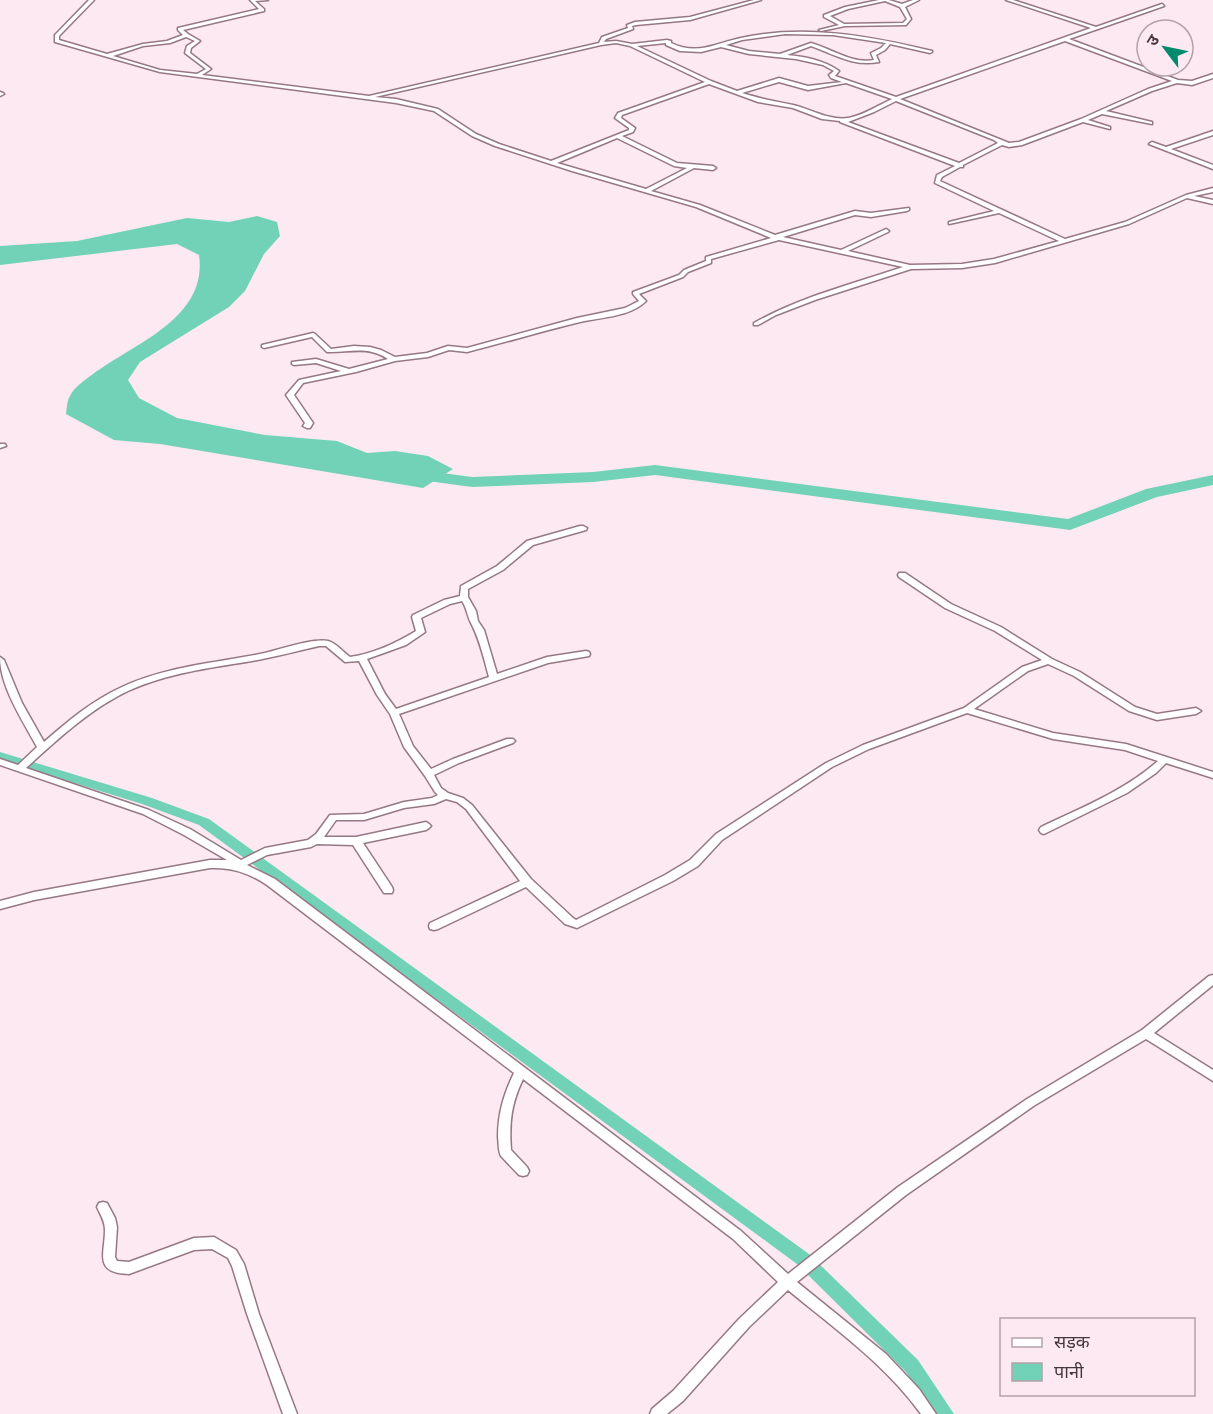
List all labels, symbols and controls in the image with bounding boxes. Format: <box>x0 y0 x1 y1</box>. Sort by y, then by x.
north arrow <box>1135 18 1195 78</box>
text: उ <box>1142 31 1164 49</box>
legend <box>1000 1318 1195 1396</box>
text: सड़क <box>1054 1331 1091 1353</box>
text: पानी <box>1054 1361 1084 1383</box>

